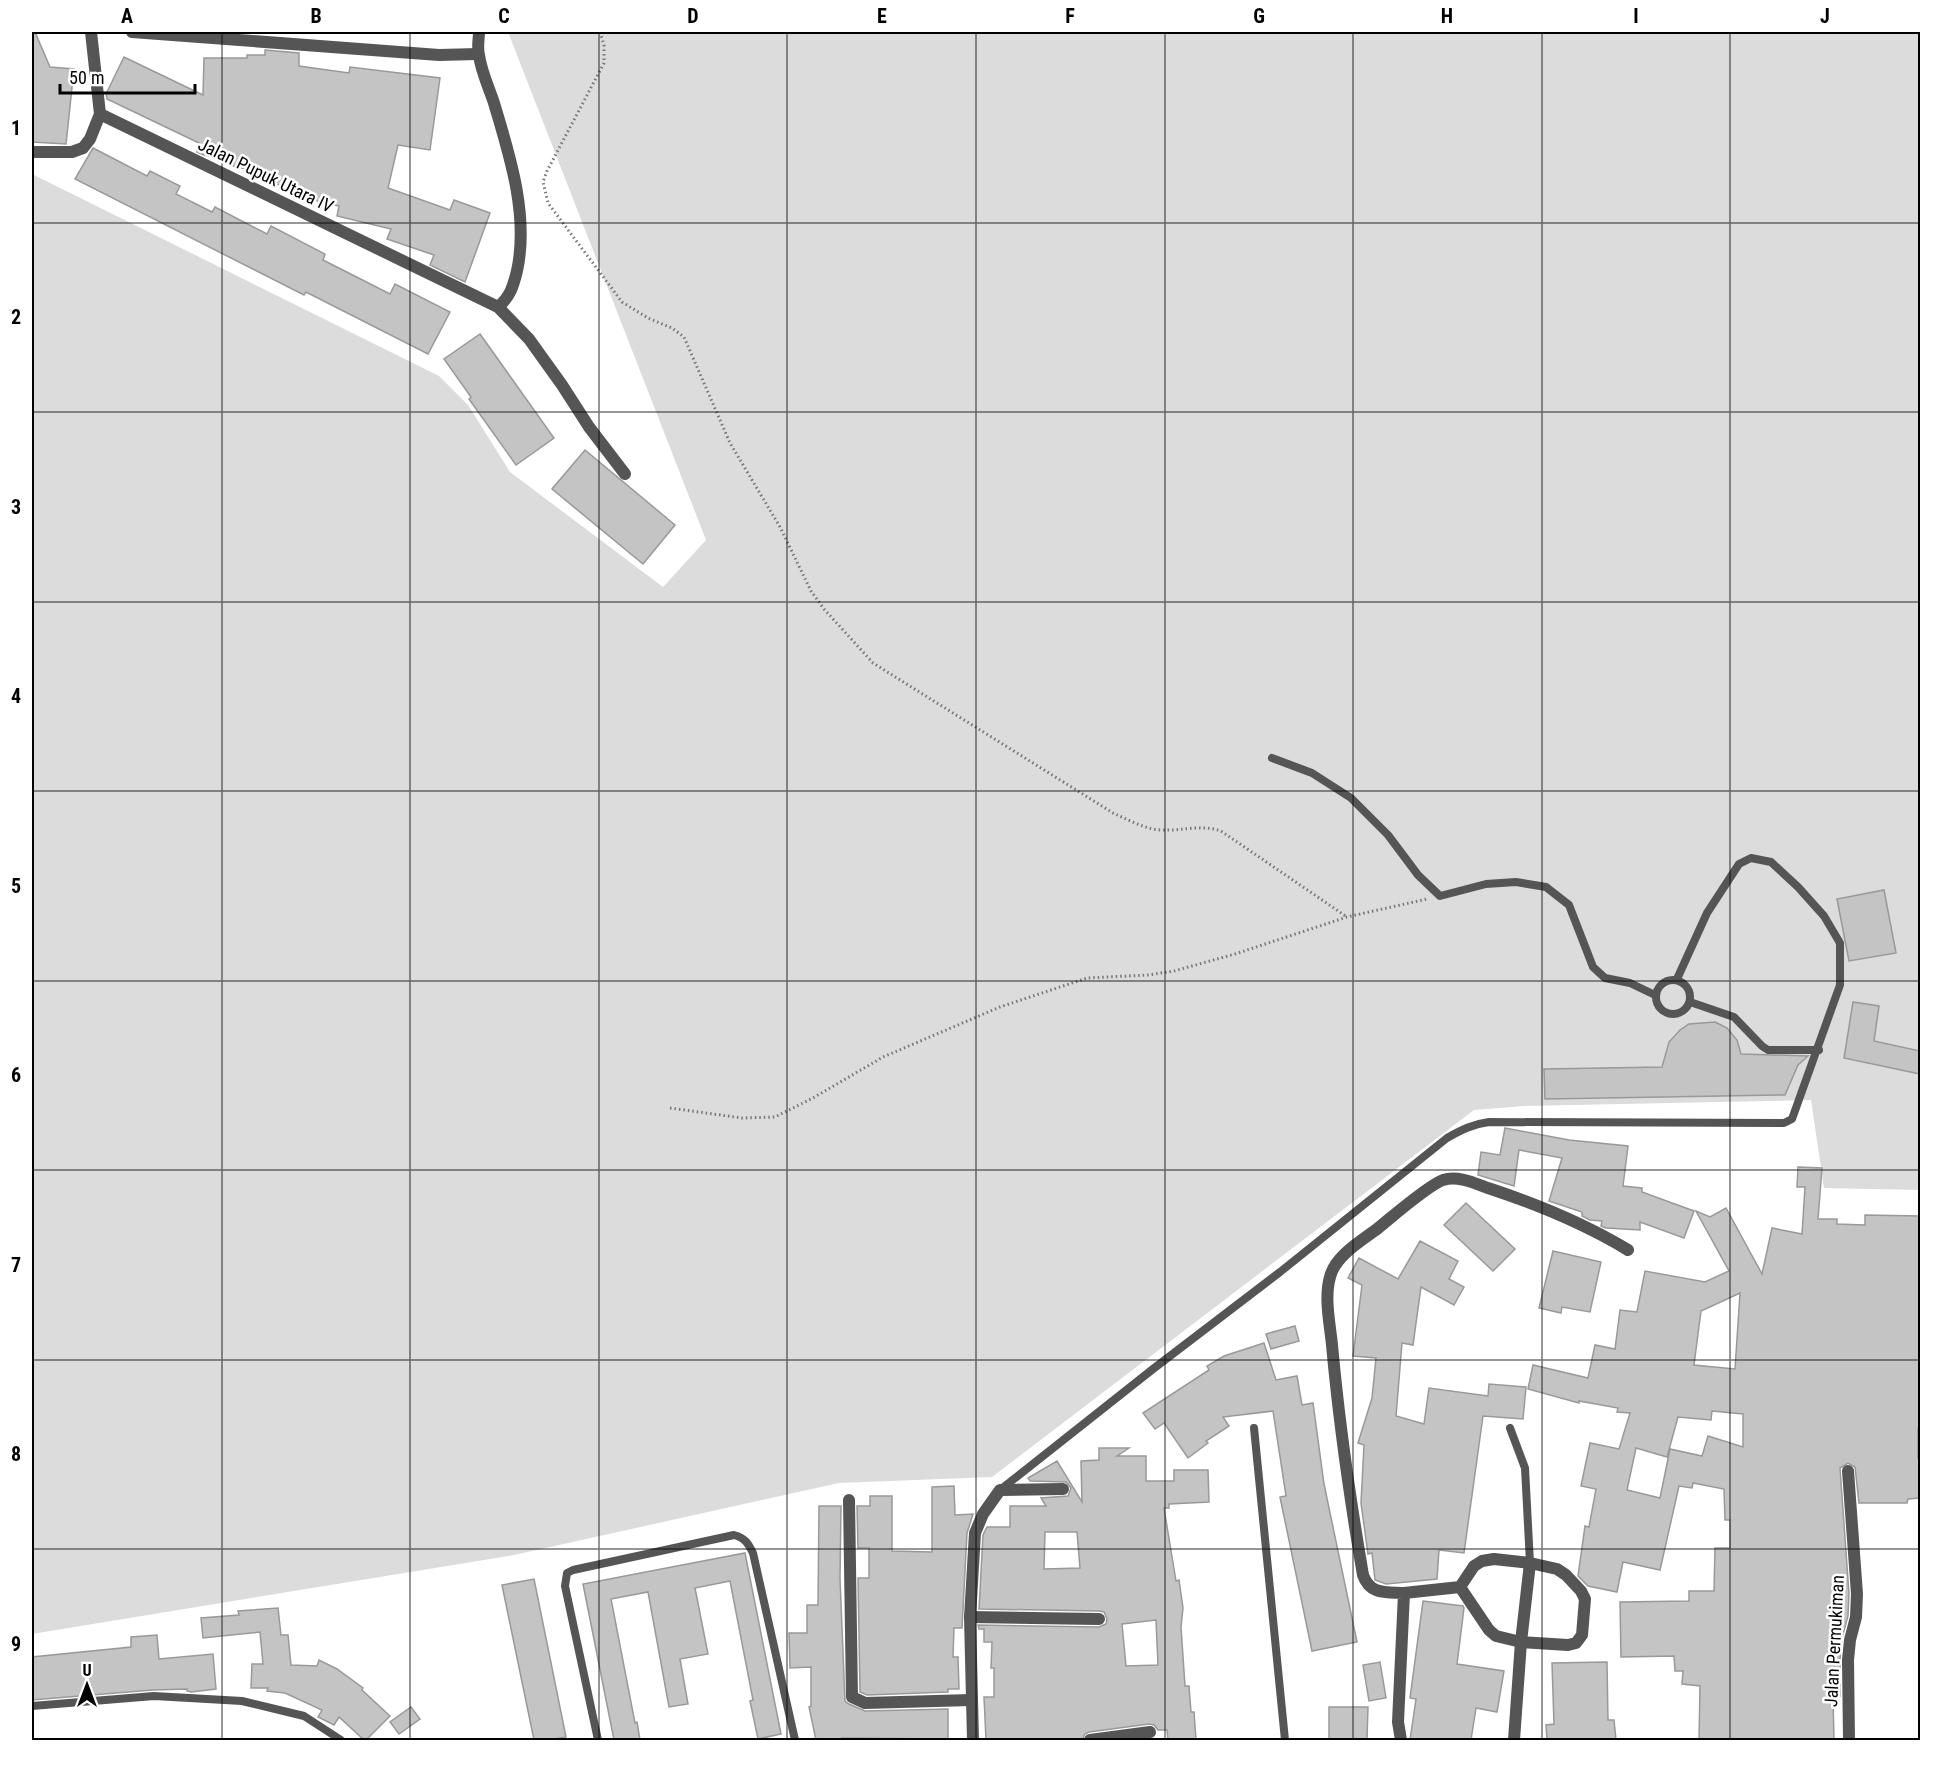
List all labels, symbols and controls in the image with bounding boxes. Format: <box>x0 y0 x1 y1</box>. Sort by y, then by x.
text: A <box>121 4 133 28</box>
text: B <box>310 4 322 28</box>
text: C <box>498 4 510 28</box>
text: D <box>687 4 699 28</box>
text: E <box>877 4 887 28</box>
text: F <box>1065 4 1075 28</box>
text: G <box>1253 4 1265 28</box>
text: H <box>1441 4 1453 28</box>
text: I <box>1633 4 1639 28</box>
text: J <box>1820 4 1830 28</box>
scale bar <box>60 57 195 95</box>
text: 50 m <box>69 67 104 88</box>
text: 1 <box>11 116 21 140</box>
street label: Jalan Pupuk Utara IV <box>195 133 337 217</box>
text: 2 <box>11 305 21 329</box>
text: 3 <box>11 495 21 519</box>
text: 4 <box>11 684 21 708</box>
text: 5 <box>11 874 21 898</box>
text: 6 <box>11 1063 21 1087</box>
text: 7 <box>11 1253 21 1277</box>
text: 8 <box>11 1442 21 1466</box>
street label: Jalan Permukiman <box>1820 1574 1848 1708</box>
text: 9 <box>11 1632 21 1656</box>
north arrow <box>57 1655 117 1715</box>
text: U <box>82 1661 92 1680</box>

